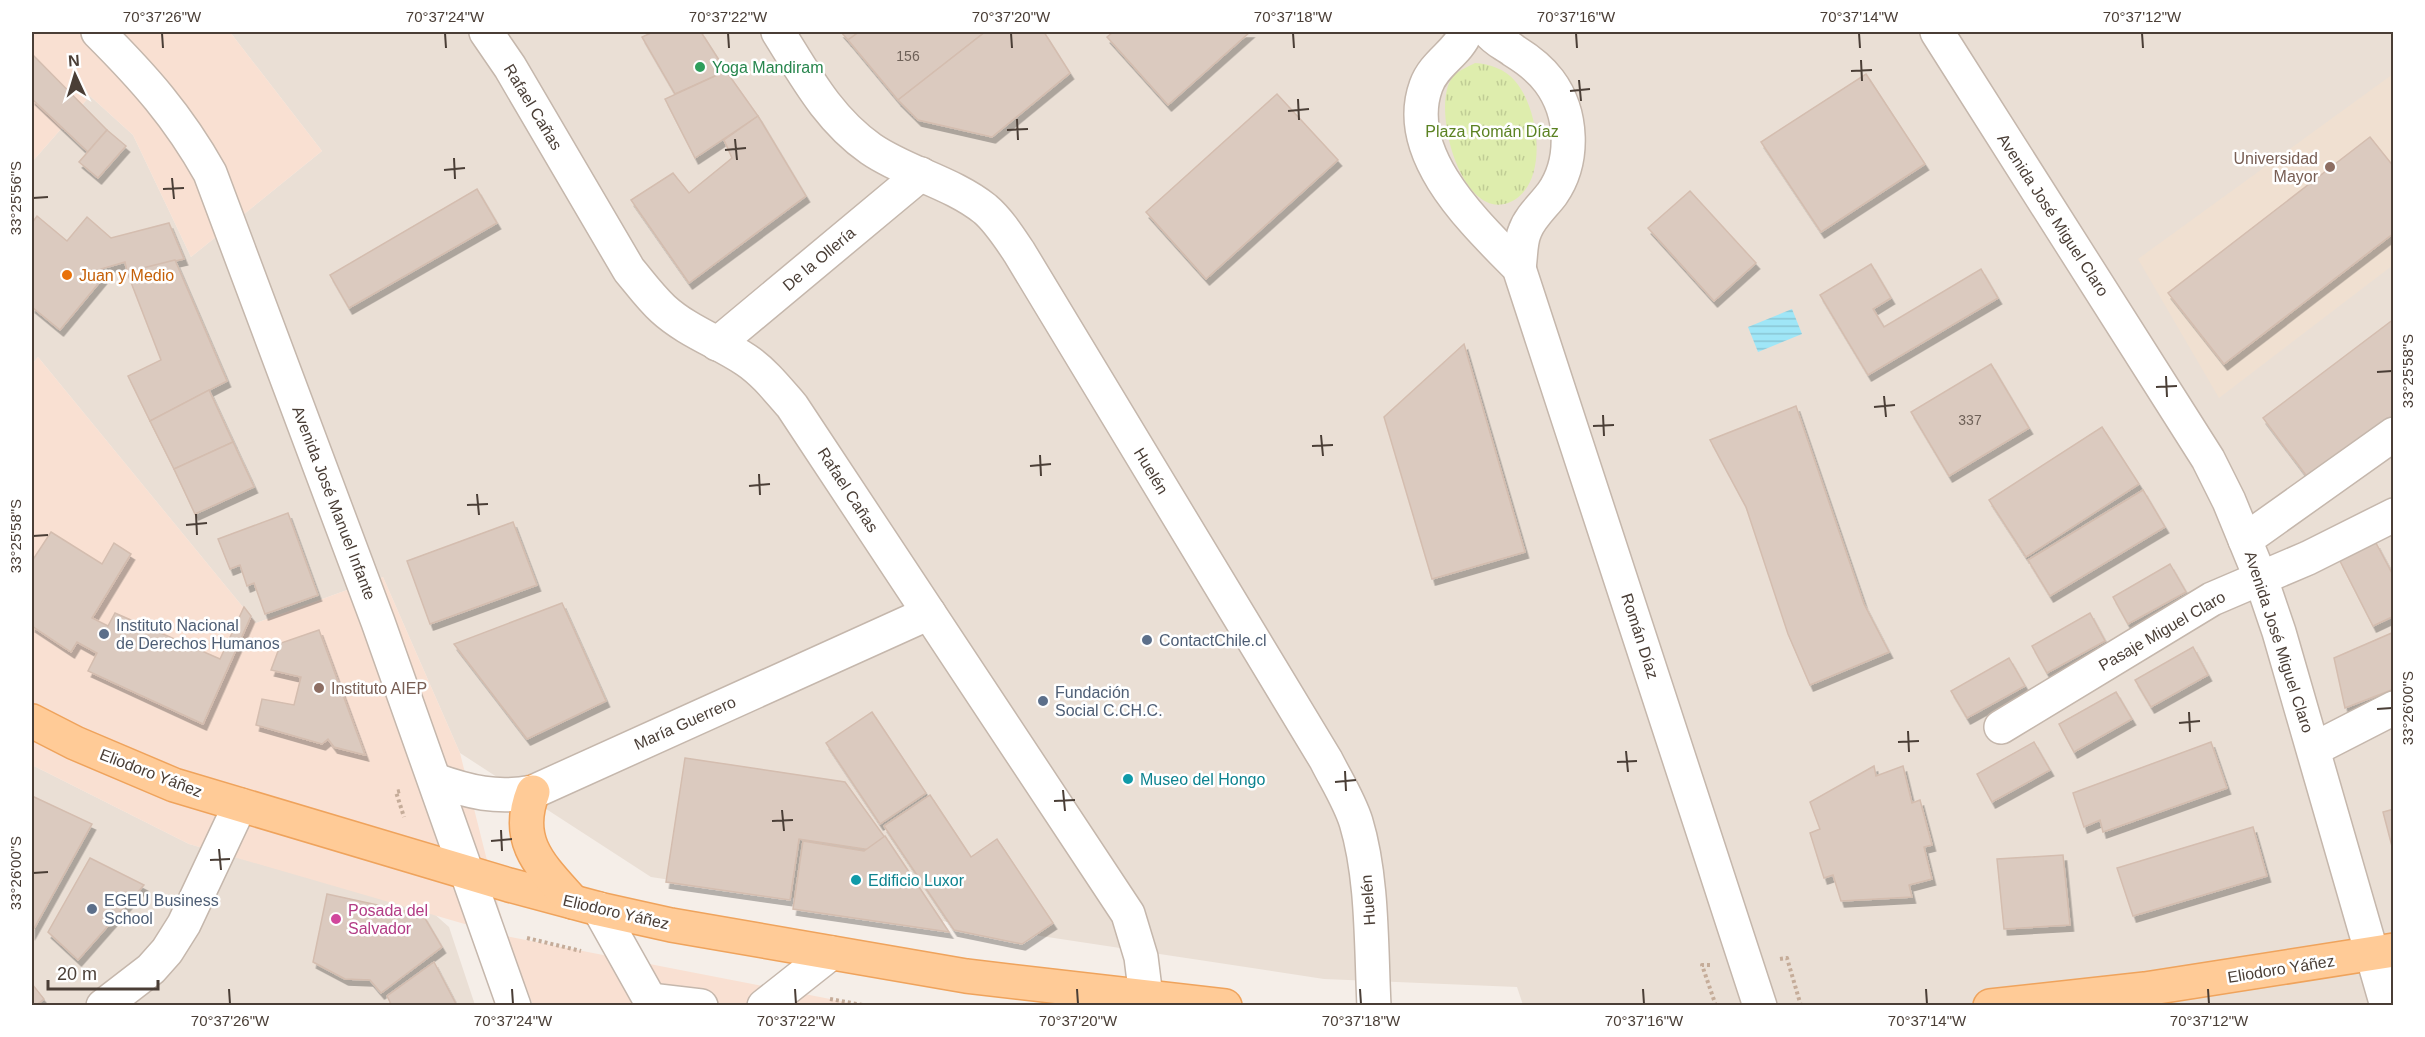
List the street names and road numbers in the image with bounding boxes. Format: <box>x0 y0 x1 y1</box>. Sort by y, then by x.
street label: Rafael Cañas <box>501 61 565 153</box>
street label: Avenida José Miguel Claro <box>1994 131 2112 299</box>
street label: De la Ollería <box>779 224 859 294</box>
street label: Avenida José Manuel Infante <box>289 404 379 602</box>
street label: Rafael Cañas <box>814 445 882 535</box>
street label: Huelén <box>1131 445 1171 497</box>
street label: Avenida José Miguel Claro <box>2242 549 2316 735</box>
street label: Pasaje Miguel Claro <box>2096 588 2228 674</box>
street label: Román Díaz <box>1618 591 1662 681</box>
street label: María Guerrero <box>632 693 739 753</box>
street label: Eliodoro Yáñez <box>97 746 205 800</box>
street label: Huelén <box>1358 874 1378 926</box>
street label: Eliodoro Yáñez <box>561 892 671 932</box>
street label: Eliodoro Yáñez <box>2226 952 2336 986</box>

